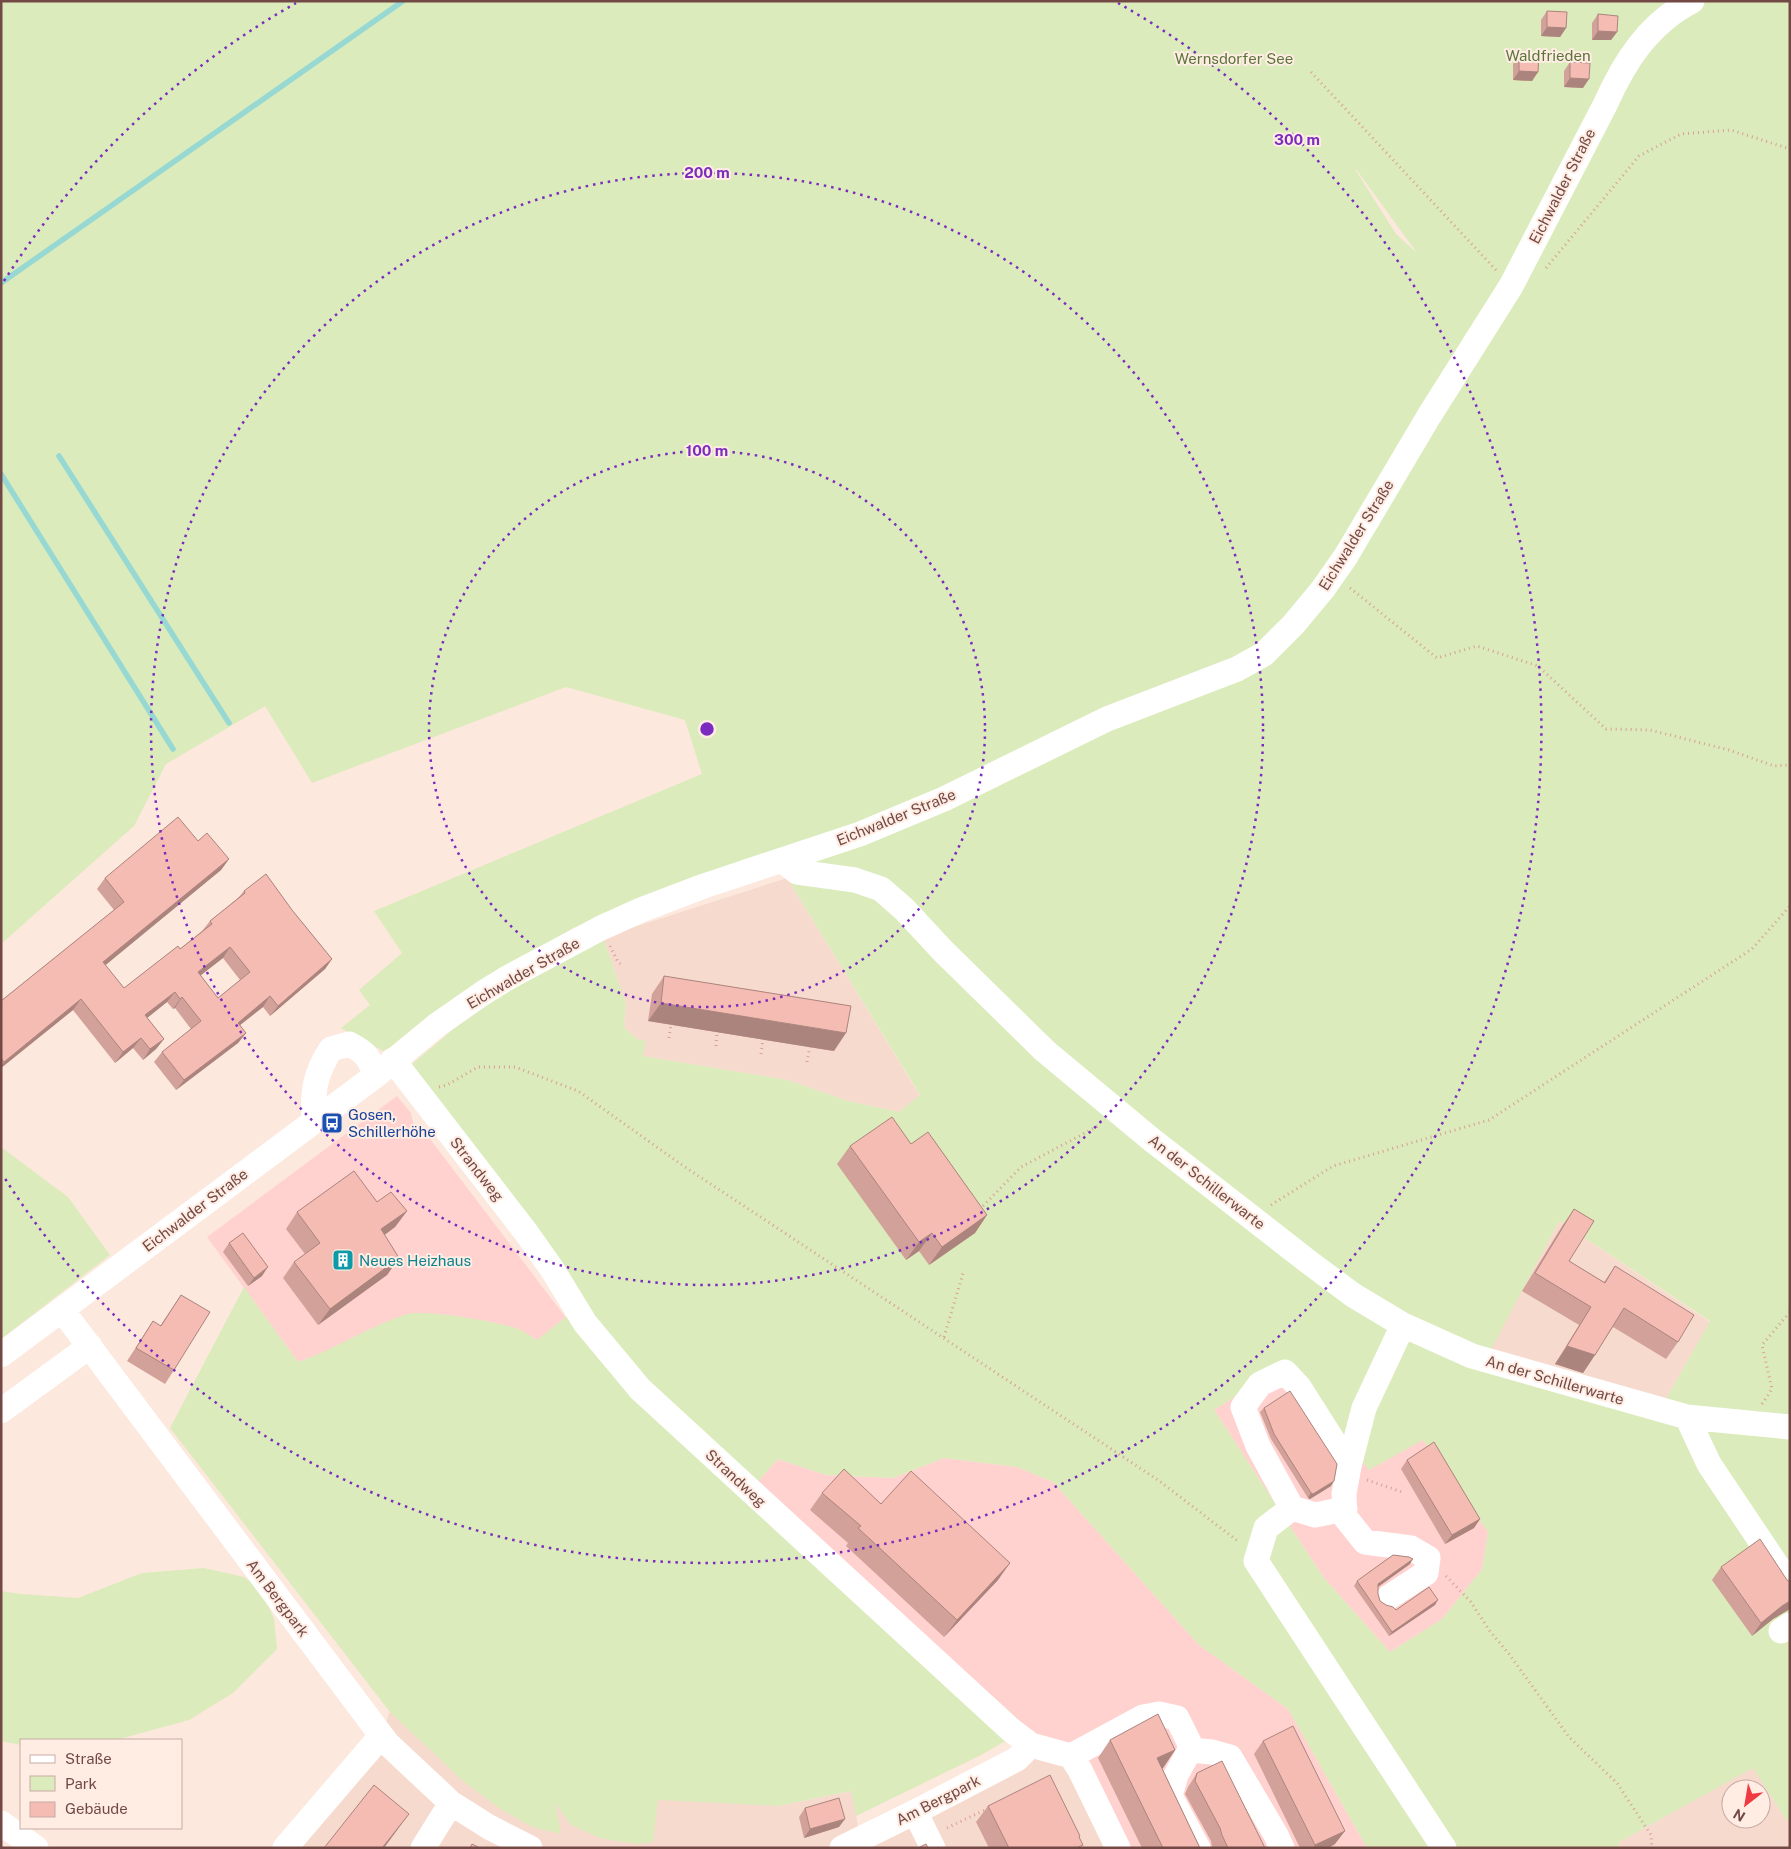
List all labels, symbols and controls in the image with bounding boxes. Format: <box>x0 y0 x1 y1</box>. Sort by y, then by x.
park label: Waldfrieden <box>1505 47 1591 64</box>
park label: Wernsdorfer See <box>1175 50 1293 67</box>
street label: Eichwalder Straße <box>1526 126 1598 246</box>
text: 300 m <box>1274 131 1320 148</box>
text: 200 m <box>684 164 730 181</box>
text: 100 m <box>686 442 728 459</box>
street label: Eichwalder Straße <box>1315 477 1397 593</box>
centre of rings <box>698 720 716 738</box>
street label: Eichwalder Straße <box>834 785 958 849</box>
street label: Eichwalder Straße <box>464 934 582 1012</box>
place label: Gosen, Schillerhöhe <box>348 1106 436 1140</box>
bus stop icon: Gosen, Schillerhöhe <box>320 1111 344 1135</box>
street label: An der Schillerwarte <box>1145 1131 1269 1233</box>
street label: Strandweg <box>447 1134 507 1204</box>
street label: Eichwalder Straße <box>139 1165 251 1255</box>
building icon: Neues Heizhaus <box>331 1248 355 1272</box>
place label: Neues Heizhaus <box>359 1252 471 1269</box>
street label: An der Schillerwarte <box>1484 1352 1626 1408</box>
street label: Strandweg <box>702 1446 770 1510</box>
street label: Am Bergpark <box>243 1556 313 1640</box>
legend <box>20 1739 182 1829</box>
text: Straße <box>65 1750 112 1767</box>
street label: Am Bergpark <box>893 1771 983 1829</box>
text: Park <box>65 1775 97 1792</box>
north arrow <box>1721 1779 1771 1829</box>
text: Gebäude <box>65 1800 128 1817</box>
text: N <box>1730 1805 1748 1825</box>

